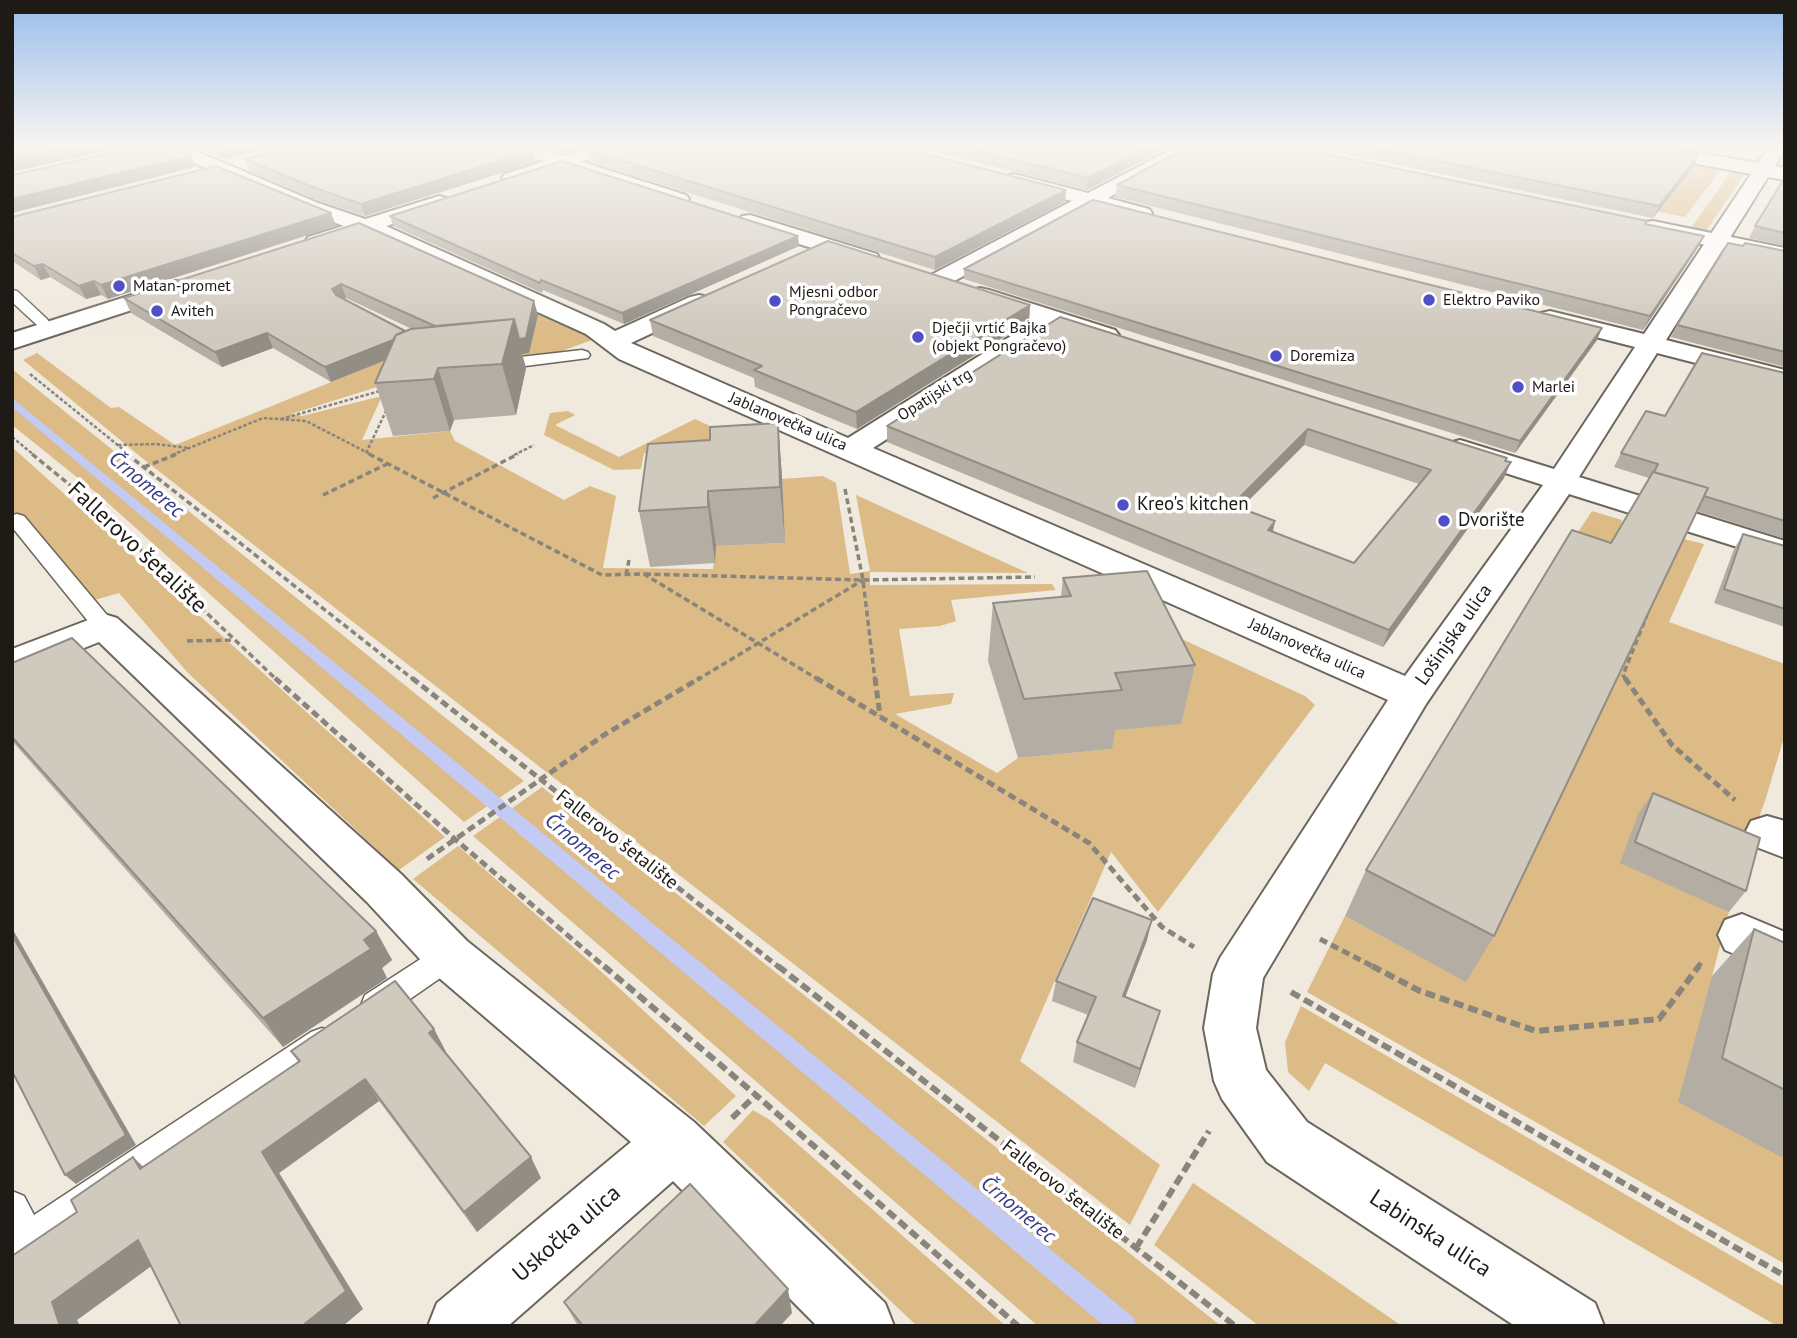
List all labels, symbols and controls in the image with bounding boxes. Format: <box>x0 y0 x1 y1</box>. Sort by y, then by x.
place label: Matan-promet <box>133 276 231 296</box>
marker: Matan-promet <box>111 278 127 294</box>
place label: Mjesni odbor Pongračevo <box>789 282 878 320</box>
place label: Elektro Paviko <box>1443 290 1540 310</box>
marker: Elektro Paviko <box>1421 292 1437 308</box>
marker: Mjesni odbor Pongračevo <box>767 293 783 309</box>
place label: Aviteh <box>171 301 214 321</box>
marker: Aviteh <box>149 303 165 319</box>
place label: Dječji vrtić Bajka (objekt Pongračevo) <box>932 318 1066 356</box>
marker: Dječji vrtić Bajka (objekt Pongračevo) <box>910 329 926 345</box>
place label: Doremiza <box>1290 346 1355 366</box>
marker: Doremiza <box>1268 348 1284 364</box>
street label: Opatijski trg <box>894 365 976 425</box>
place label: Marlei <box>1532 377 1575 397</box>
marker: Marlei <box>1510 379 1526 395</box>
street label: Jablanovečka ulica <box>726 388 850 456</box>
water label: Črnomerec <box>103 446 189 524</box>
street label: Fallerovo šetalište <box>62 477 212 619</box>
place label: Kreo's kitchen <box>1137 494 1249 516</box>
marker: Kreo's kitchen <box>1115 497 1131 513</box>
place label: Dvorište <box>1458 510 1525 532</box>
marker: Dvorište <box>1436 513 1452 529</box>
street label: Lošinjska ulica <box>1411 580 1497 690</box>
street label: Jablanovečka ulica <box>1245 615 1369 683</box>
street label: Fallerovo šetalište <box>551 785 683 895</box>
water label: Črnomerec <box>539 808 625 886</box>
street label: Fallerovo šetalište <box>997 1135 1129 1245</box>
water label: Črnomerec <box>975 1171 1061 1249</box>
street label: Uskočka ulica <box>507 1180 627 1288</box>
street label: Labinska ulica <box>1364 1184 1496 1284</box>

